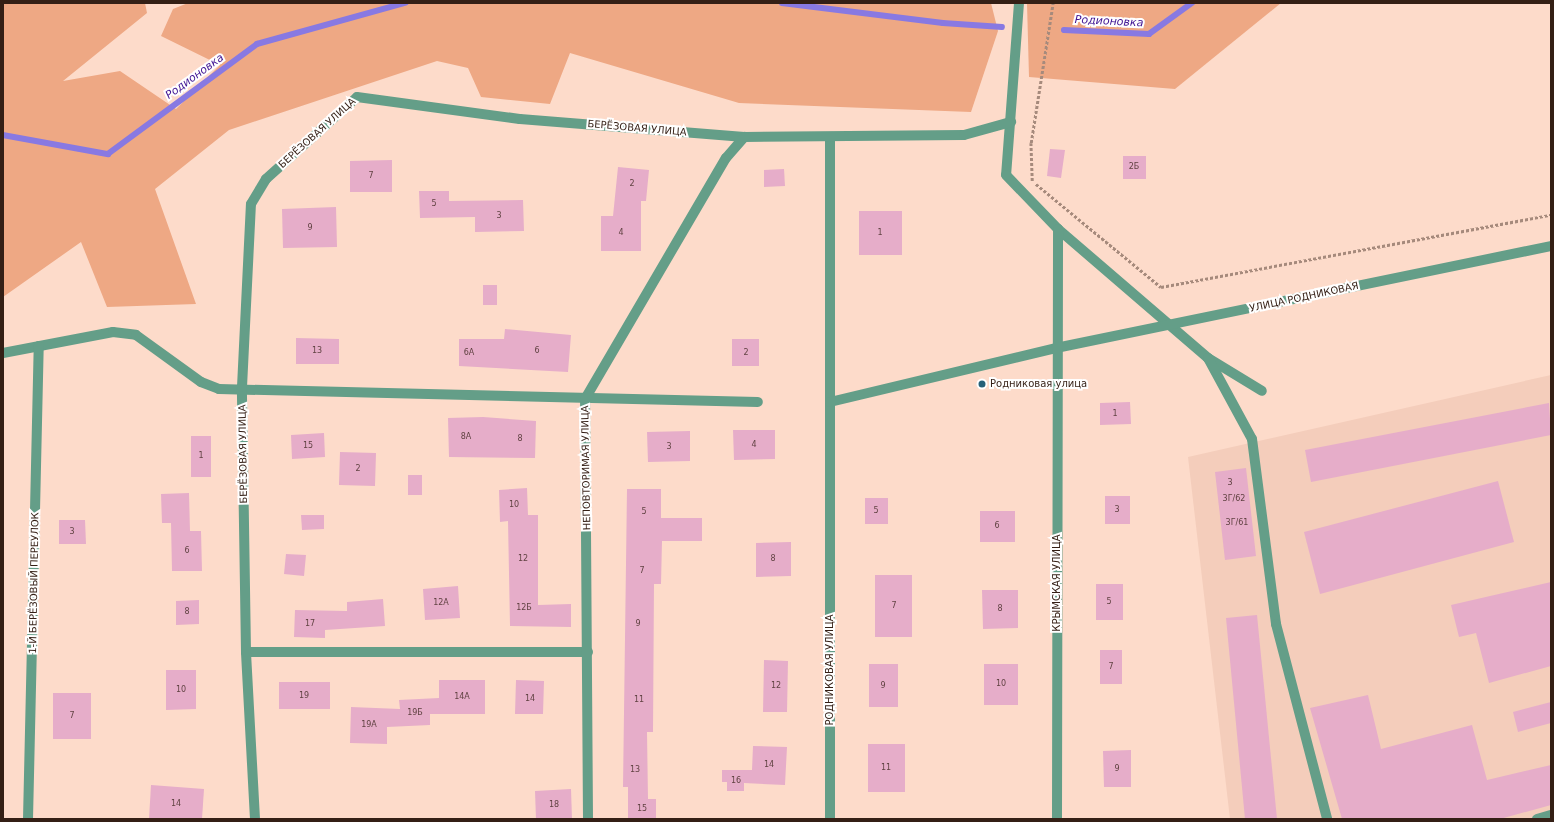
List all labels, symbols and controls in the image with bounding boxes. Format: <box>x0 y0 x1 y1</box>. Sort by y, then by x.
water label: Родионовка <box>1074 14 1144 30</box>
water label: Родионовка <box>163 51 227 103</box>
street label: БЕРЁЗОВАЯ УЛИЦА <box>276 95 358 171</box>
street label: БЕРЁЗОВАЯ УЛИЦА <box>587 118 687 138</box>
house number: 2Б <box>1129 162 1139 172</box>
house number: 7 <box>368 171 374 181</box>
house number: 2 <box>629 179 635 189</box>
house number: 5 <box>431 199 437 209</box>
house number: 3 <box>496 211 502 221</box>
house number: 9 <box>307 223 313 233</box>
house number: 4 <box>618 228 624 238</box>
house number: 1 <box>877 228 883 238</box>
street label: УЛИЦА РОДНИКОВАЯ <box>1248 280 1360 314</box>
house number: 13 <box>312 346 322 356</box>
house number: 6 <box>534 346 540 356</box>
house number: 6А <box>464 348 474 358</box>
house number: 2 <box>743 348 749 358</box>
place label: Родниковая улица <box>990 378 1087 390</box>
marker: Родниковая улица <box>977 379 987 389</box>
street label: БЕРЁЗОВАЯ УЛИЦА <box>236 404 250 504</box>
street label: НЕПОВТОРИМАЯ УЛИЦА <box>579 405 593 531</box>
house number: 1 <box>1112 409 1118 419</box>
house number: 8А <box>461 432 471 442</box>
house number: 8 <box>517 434 523 444</box>
house number: 4 <box>751 440 757 450</box>
house number: 15 <box>303 441 313 451</box>
house number: 3 <box>666 442 672 452</box>
house number: 1 <box>198 451 204 461</box>
house number: 2 <box>355 464 361 474</box>
house number: 3 <box>1227 478 1233 488</box>
house number: 3Г/62 <box>1223 494 1245 504</box>
house number: 10 <box>509 500 519 510</box>
house number: 3 <box>1114 505 1120 515</box>
house number: 5 <box>873 506 879 516</box>
house number: 5 <box>641 507 647 517</box>
street label: 1-Й БЕРЁЗОВЫЙ ПЕРЕУЛОК <box>27 512 41 654</box>
house number: 3Г/61 <box>1226 518 1248 528</box>
house number: 6 <box>994 521 1000 531</box>
house number: 3 <box>69 527 75 537</box>
street label: КРЫМСКАЯ УЛИЦА <box>1051 534 1063 632</box>
house number: 6 <box>184 546 190 556</box>
house number: 12 <box>518 554 528 564</box>
house number: 8 <box>770 554 776 564</box>
house number: 7 <box>639 566 645 576</box>
house number: 5 <box>1106 597 1112 607</box>
house number: 12А <box>433 598 449 608</box>
house number: 7 <box>891 601 897 611</box>
house number: 12Б <box>516 603 532 613</box>
house number: 8 <box>997 604 1003 614</box>
house number: 8 <box>184 607 190 617</box>
street label: РОДНИКОВАЯ УЛИЦА <box>824 614 836 726</box>
house number: 17 <box>305 619 315 629</box>
house number: 9 <box>635 619 641 629</box>
house number: 7 <box>1108 662 1114 672</box>
house number: 10 <box>996 679 1006 689</box>
house number: 12 <box>771 681 781 691</box>
house number: 9 <box>880 681 886 691</box>
house number: 10 <box>176 685 186 695</box>
house number: 19 <box>299 691 309 701</box>
house number: 14А <box>454 692 470 702</box>
house number: 14 <box>525 694 535 704</box>
house number: 11 <box>634 695 644 705</box>
house number: 19Б <box>407 708 423 718</box>
house number: 7 <box>69 711 75 721</box>
house number: 19А <box>361 720 377 730</box>
house number: 14 <box>764 760 774 770</box>
house number: 11 <box>881 763 891 773</box>
house number: 9 <box>1114 764 1120 774</box>
house number: 13 <box>630 765 640 775</box>
house number: 16 <box>731 776 741 786</box>
house number: 14 <box>171 799 181 809</box>
house number: 18 <box>549 800 559 810</box>
house number: 15 <box>637 804 647 814</box>

